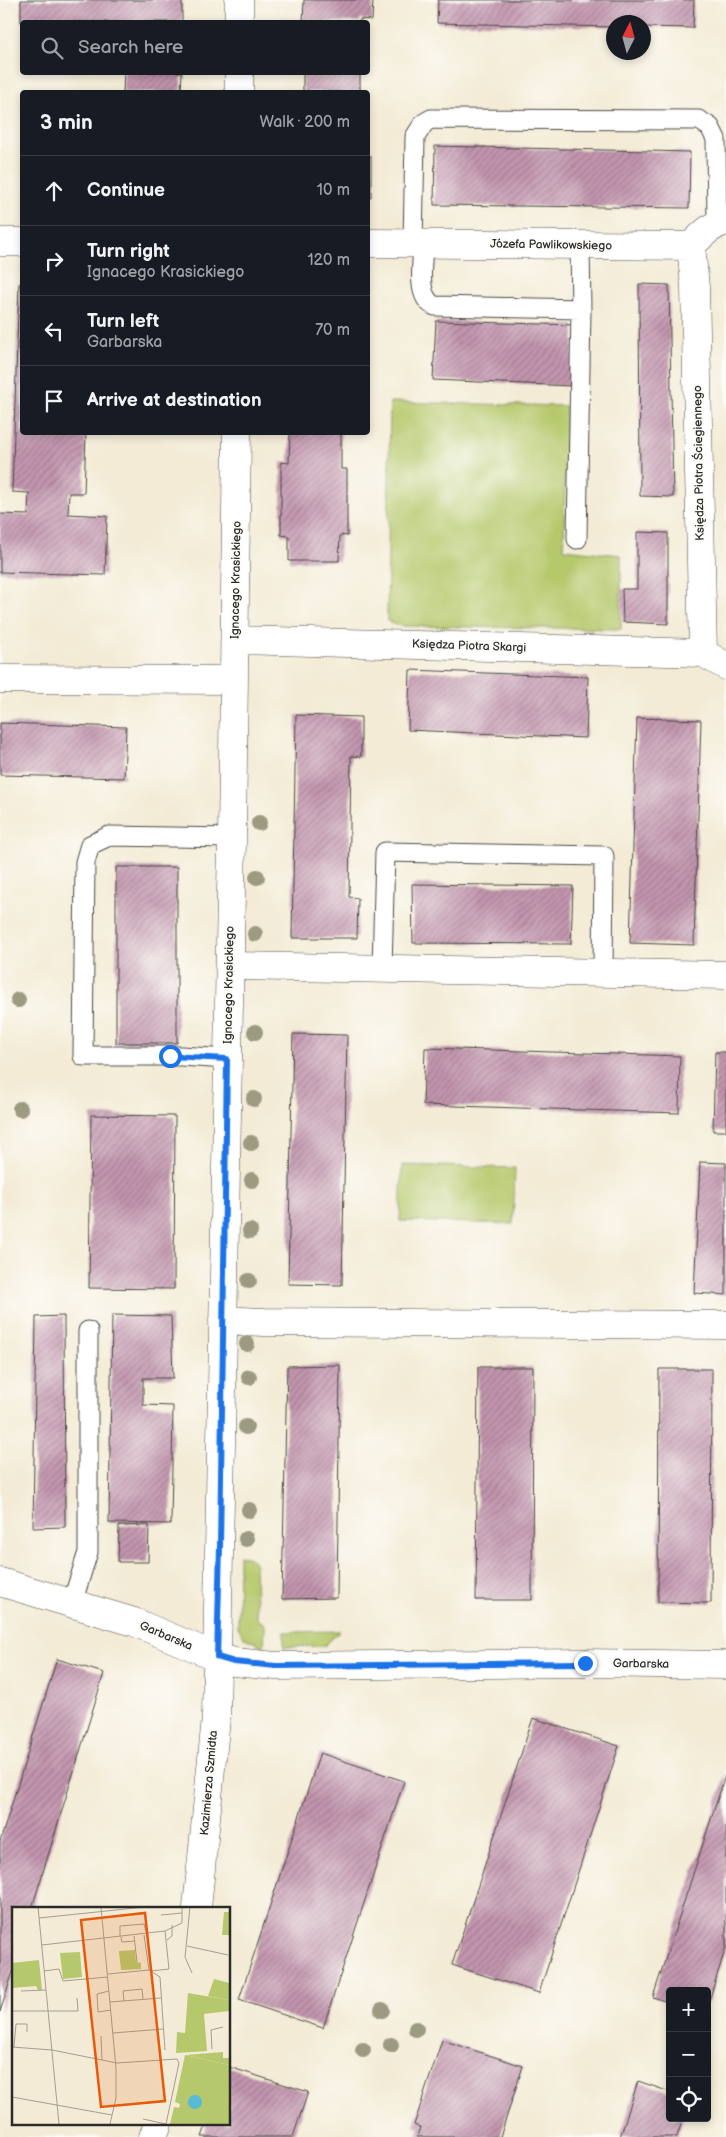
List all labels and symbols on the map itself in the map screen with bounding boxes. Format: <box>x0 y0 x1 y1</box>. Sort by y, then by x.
north arrow <box>606 15 651 60</box>
street label: Józefa Pawlikowskiego <box>490 236 612 254</box>
street label: Księdza Piotra Ściegiennego <box>688 385 708 541</box>
street label: Ignacego Krasickiego <box>227 521 245 639</box>
street label: Księdza Piotra Skargi <box>412 637 527 655</box>
street label: Ignacego Krasickiego <box>220 926 238 1044</box>
route start <box>159 1045 182 1068</box>
street label: Garbarska <box>137 1618 195 1654</box>
route end <box>574 1652 597 1675</box>
street label: Garbarska <box>613 1656 670 1672</box>
street label: Kazimierza Szmidta <box>197 1730 221 1836</box>
inset map <box>12 1907 230 2124</box>

